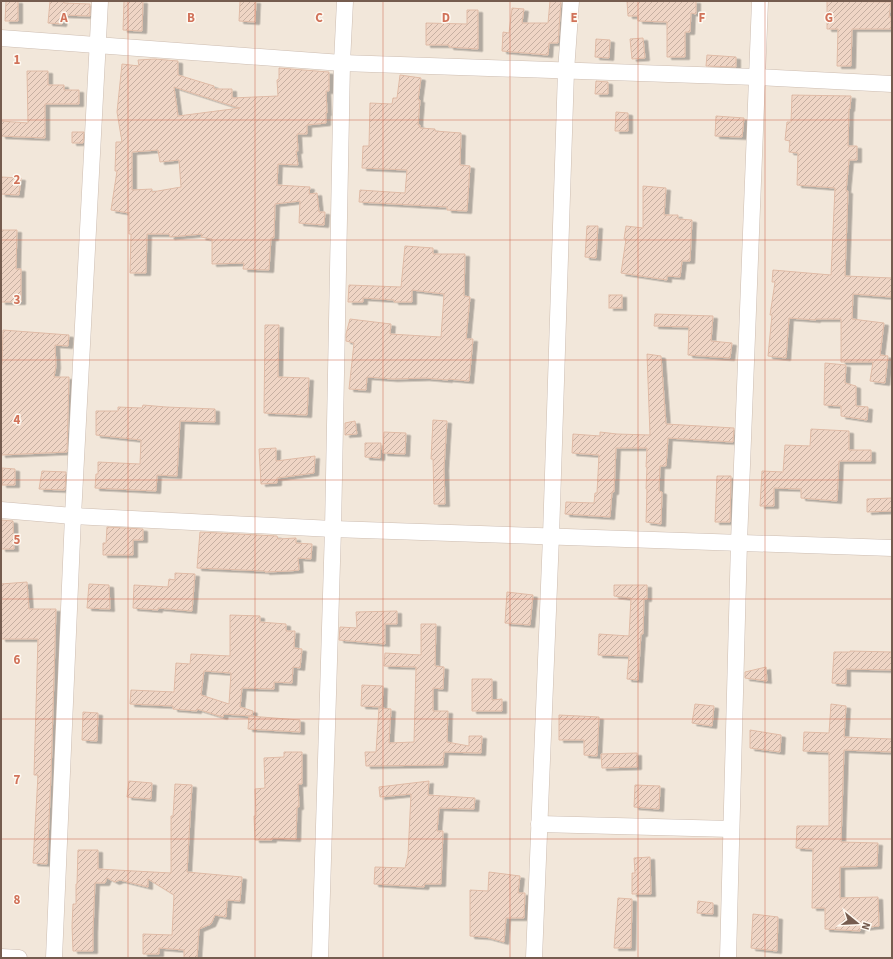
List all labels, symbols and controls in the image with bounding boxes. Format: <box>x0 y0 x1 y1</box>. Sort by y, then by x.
text: A <box>59 9 68 27</box>
text: B <box>187 9 195 27</box>
text: C <box>315 9 323 27</box>
text: D <box>442 9 450 27</box>
text: E <box>570 9 578 27</box>
text: F <box>699 9 706 27</box>
text: G <box>825 9 833 27</box>
text: 1 <box>14 51 21 69</box>
text: 2 <box>14 171 21 189</box>
text: 3 <box>14 291 21 309</box>
text: 4 <box>14 411 21 429</box>
text: 5 <box>14 531 21 549</box>
text: 6 <box>14 651 21 669</box>
text: 7 <box>14 771 21 789</box>
text: 8 <box>14 891 21 909</box>
north arrow <box>837 903 877 943</box>
text: N <box>858 920 874 932</box>

